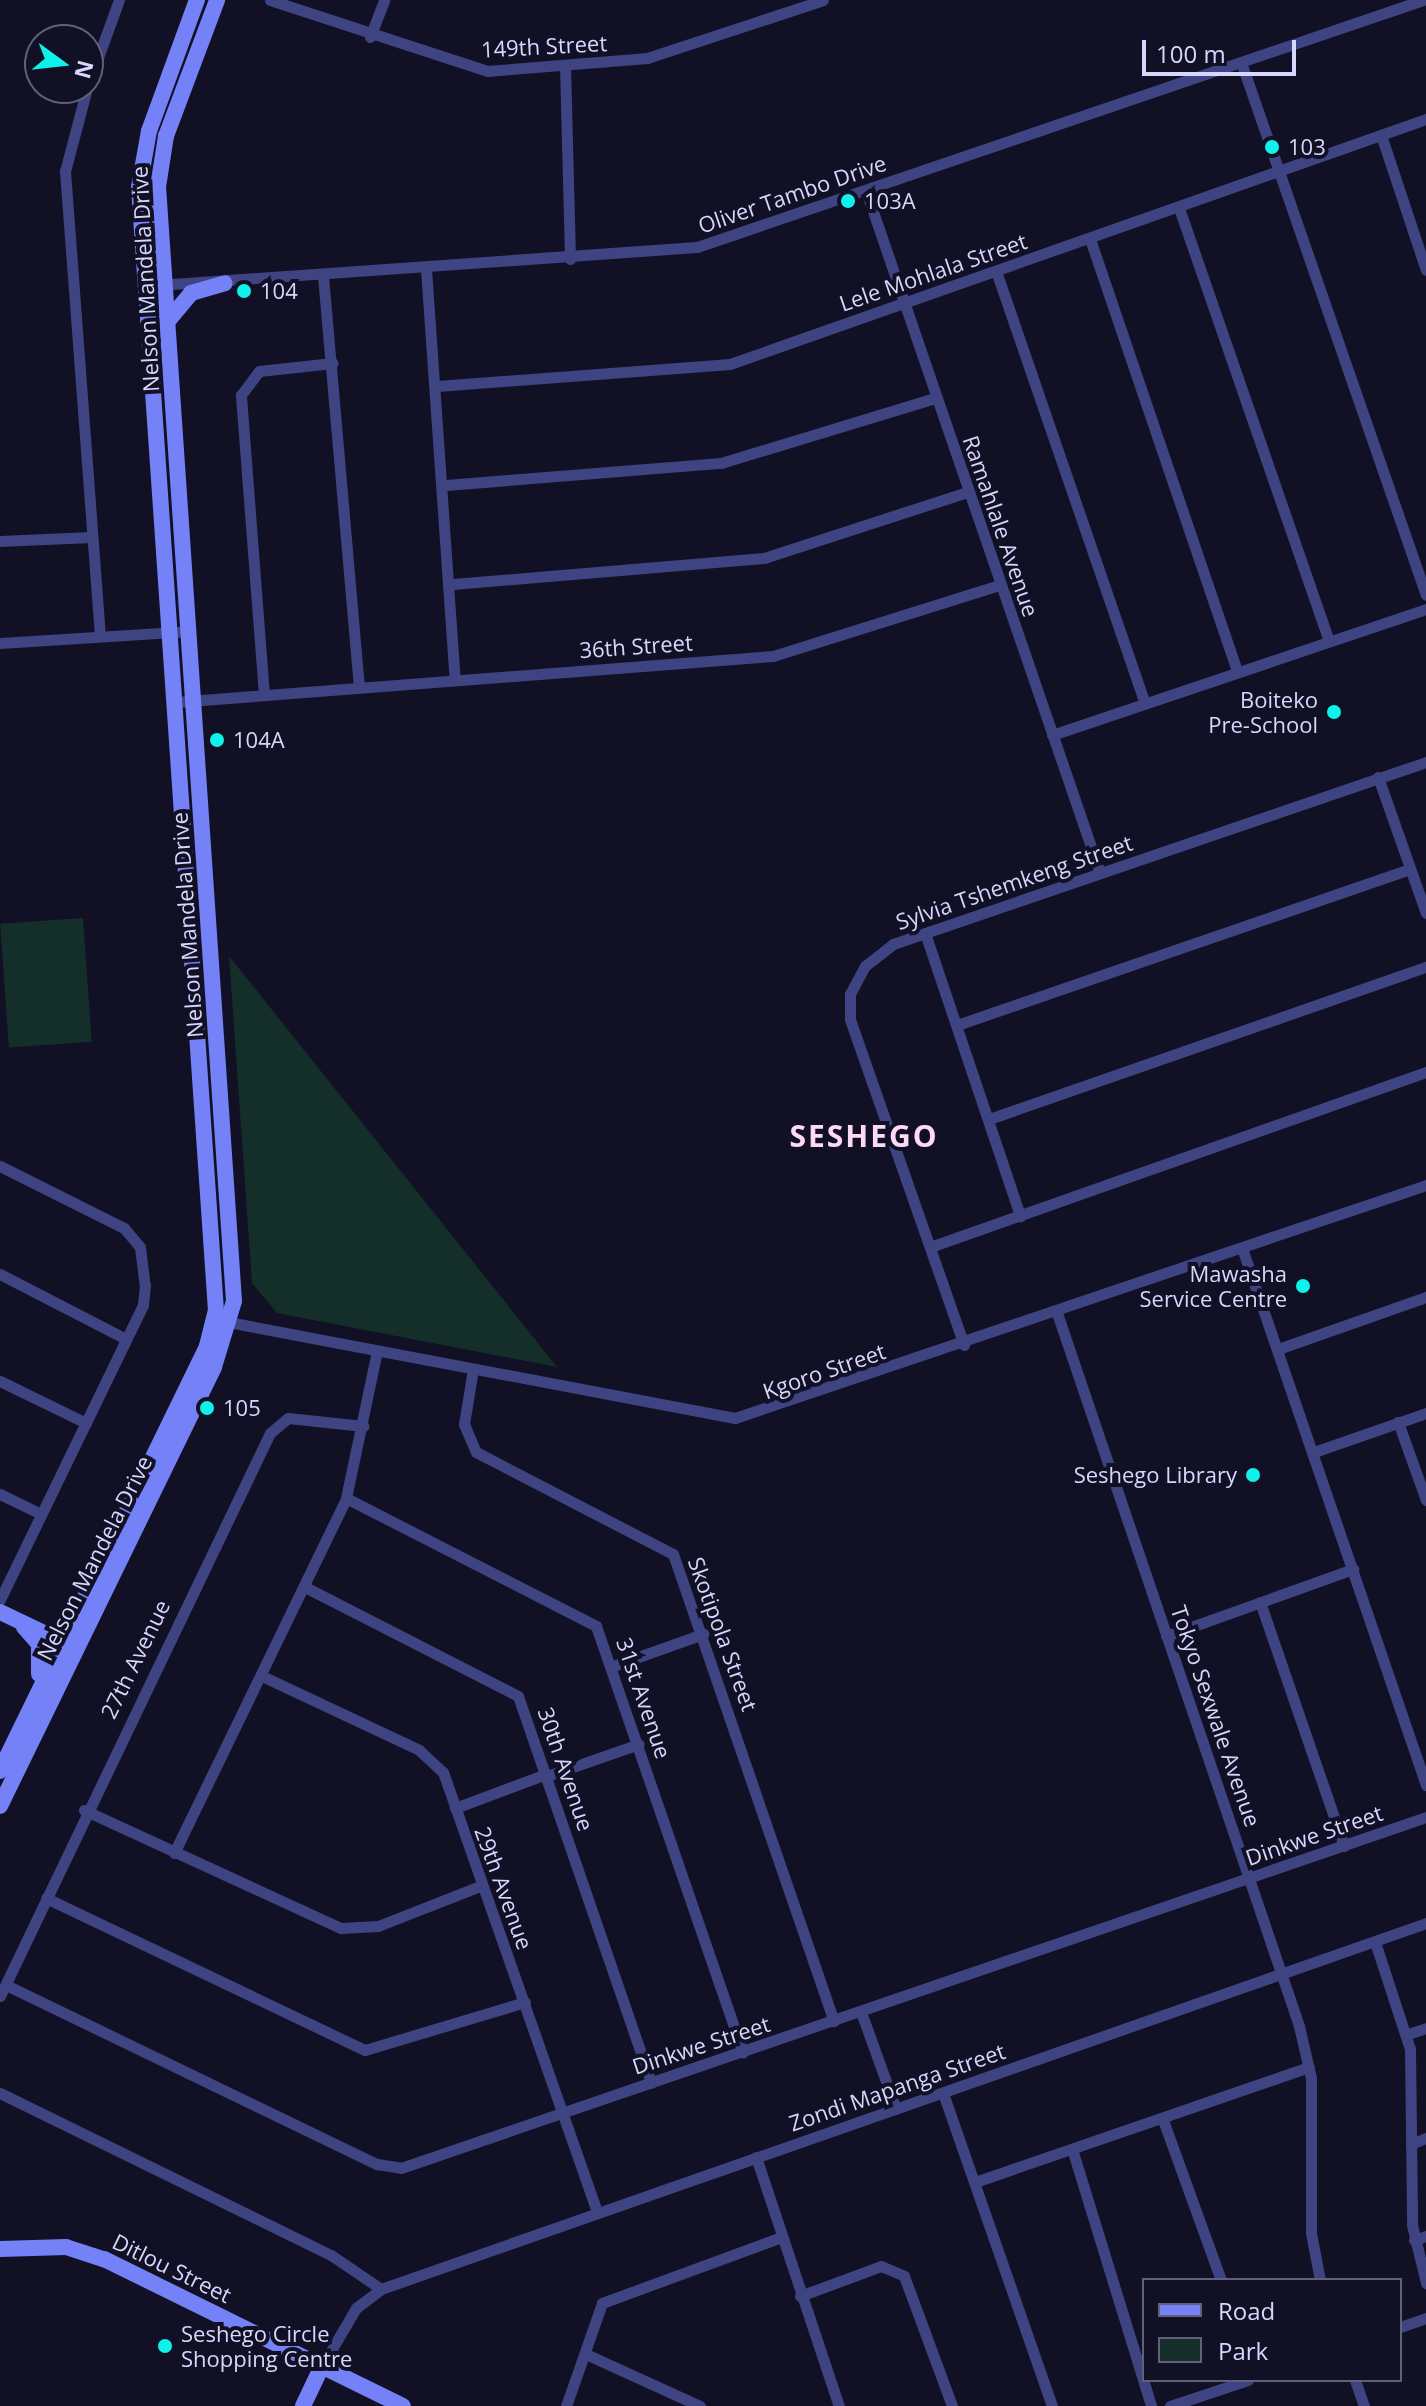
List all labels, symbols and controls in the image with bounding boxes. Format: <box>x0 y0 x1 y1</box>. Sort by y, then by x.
north arrow <box>24 24 104 104</box>
scale bar <box>1146 24 1300 74</box>
street label: 149th Street <box>480 30 608 62</box>
text: 100 m <box>1156 37 1226 70</box>
text: N <box>68 57 102 82</box>
place label: 103 <box>1288 134 1326 160</box>
marker: 103 <box>1263 138 1281 156</box>
street label: Oliver Tambo Drive <box>694 149 890 239</box>
street label: Nelson Mandela Drive <box>126 165 164 393</box>
place label: 103A <box>864 188 916 214</box>
marker: 103A <box>839 192 857 210</box>
street label: Lele Mohlala Street <box>836 228 1030 316</box>
place label: 104 <box>260 278 298 304</box>
marker: 104 <box>235 282 253 300</box>
street label: Ramahlale Avenue <box>958 432 1044 620</box>
street label: 36th Street <box>578 629 694 663</box>
place label: Boiteko Pre-School <box>1208 686 1318 738</box>
marker: Boiteko Pre-School <box>1325 703 1343 721</box>
place label: 104A <box>233 727 285 753</box>
marker: 104A <box>208 731 226 749</box>
street label: Nelson Mandela Drive <box>166 811 208 1039</box>
street label: Sylvia Tshemkeng Street <box>892 829 1136 935</box>
district label: SESHEGO <box>789 1118 939 1154</box>
place label: Mawasha Service Centre <box>1140 1260 1287 1312</box>
marker: Mawasha Service Centre <box>1294 1277 1312 1295</box>
street label: Kgoro Street <box>759 1338 889 1404</box>
place label: 105 <box>223 1395 261 1421</box>
marker: 105 <box>198 1399 216 1417</box>
street label: Nelson Mandela Drive <box>31 1451 157 1665</box>
place label: Seshego Library <box>1074 1462 1237 1488</box>
marker: Seshego Library <box>1244 1466 1262 1484</box>
street label: Skotipola Street <box>683 1553 763 1715</box>
street label: 27th Avenue <box>95 1595 175 1723</box>
street label: Tokyo Sexwale Avenue <box>1166 1602 1266 1830</box>
street label: 31st Avenue <box>611 1634 677 1762</box>
street label: 30th Avenue <box>533 1704 599 1834</box>
street label: Dinkwe Street <box>1242 1799 1386 1871</box>
street label: 29th Avenue <box>470 1823 538 1953</box>
street label: Dinkwe Street <box>629 2010 773 2080</box>
street label: Zondi Mapanga Street <box>786 2038 1008 2136</box>
street label: Ditlou Street <box>108 2228 236 2308</box>
legend <box>1142 2278 1402 2382</box>
text: Road <box>1218 2294 1275 2327</box>
place label: Seshego Circle Shopping Centre <box>181 2320 352 2372</box>
text: Park <box>1218 2334 1268 2367</box>
marker: Seshego Circle Shopping Centre <box>156 2337 174 2355</box>

